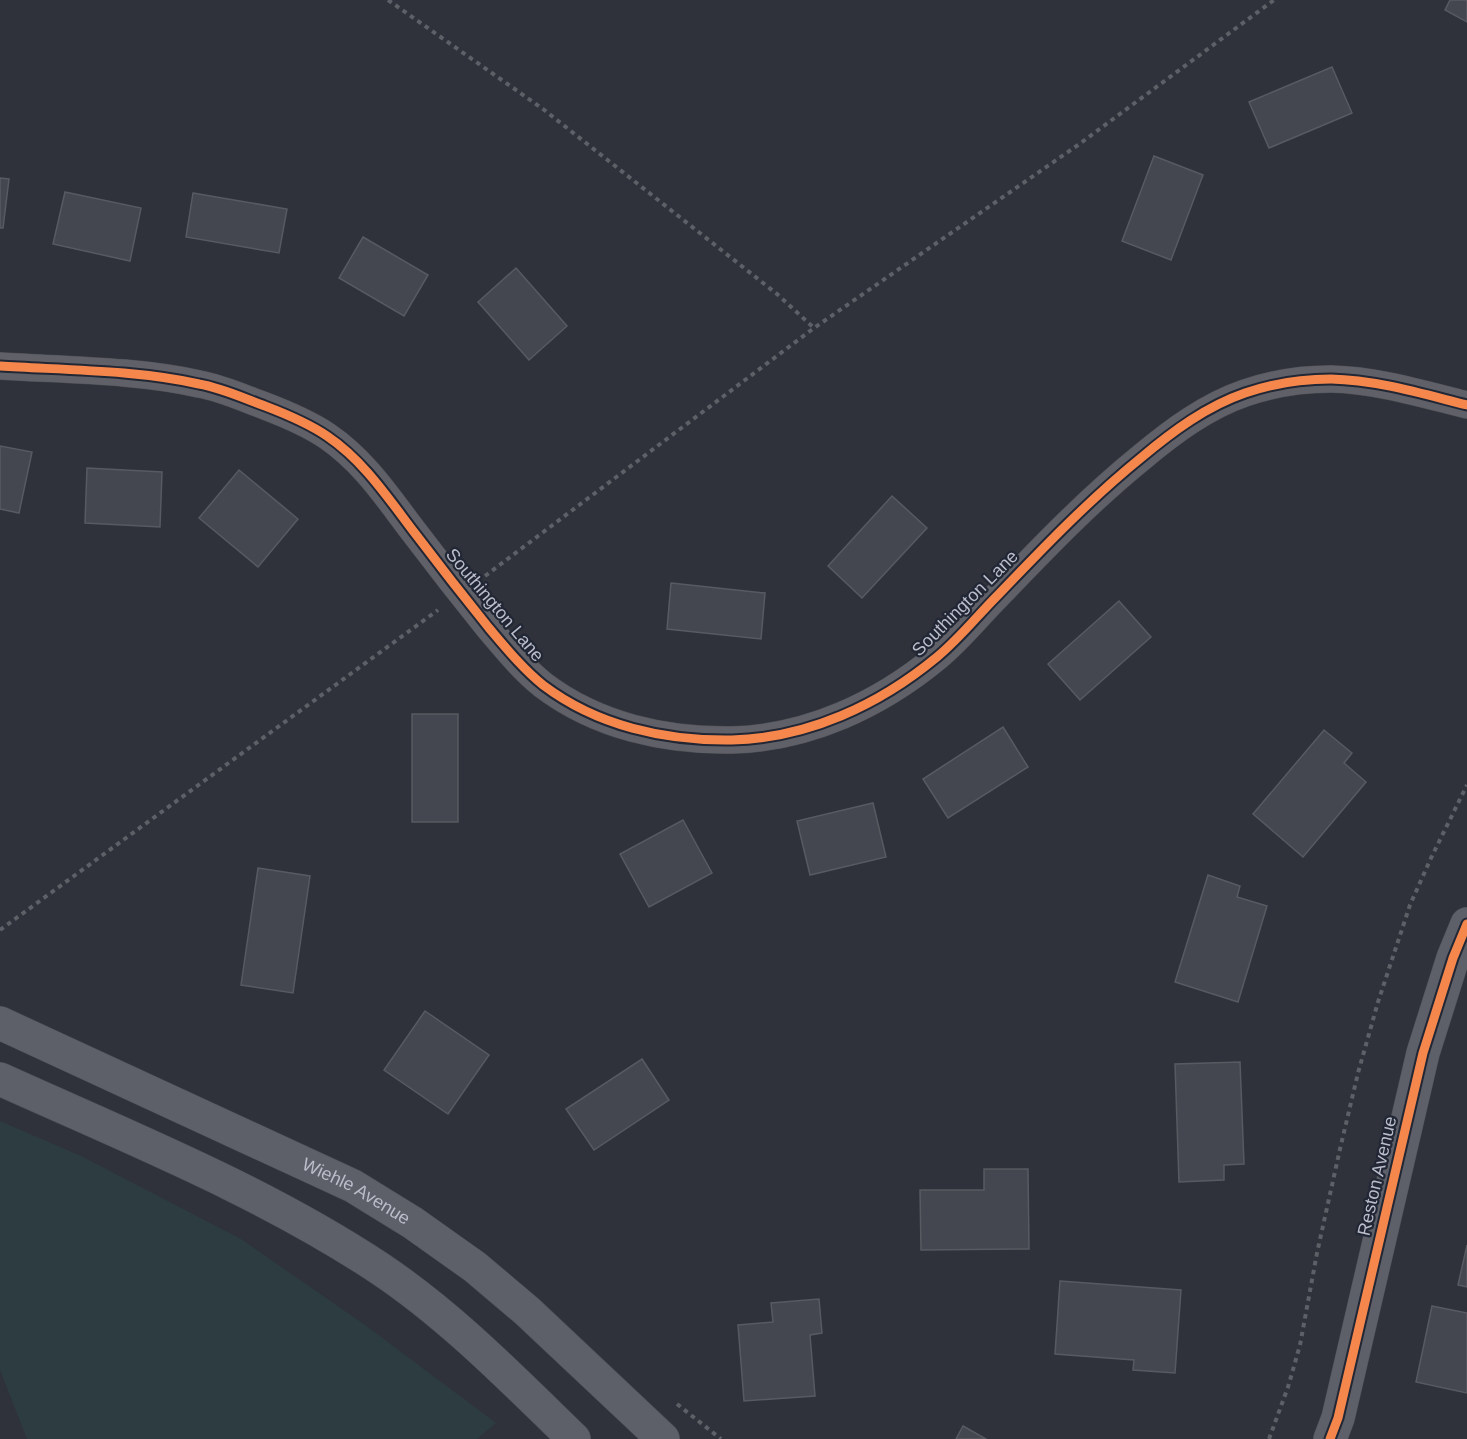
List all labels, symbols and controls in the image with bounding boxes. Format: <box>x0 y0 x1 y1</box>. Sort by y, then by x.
street label: Southington Lane <box>442 545 548 665</box>
street label: Southington Lane <box>908 546 1022 660</box>
street label: Reston Avenue <box>1354 1114 1400 1238</box>
street label: Wiehle Avenue <box>299 1154 414 1229</box>

